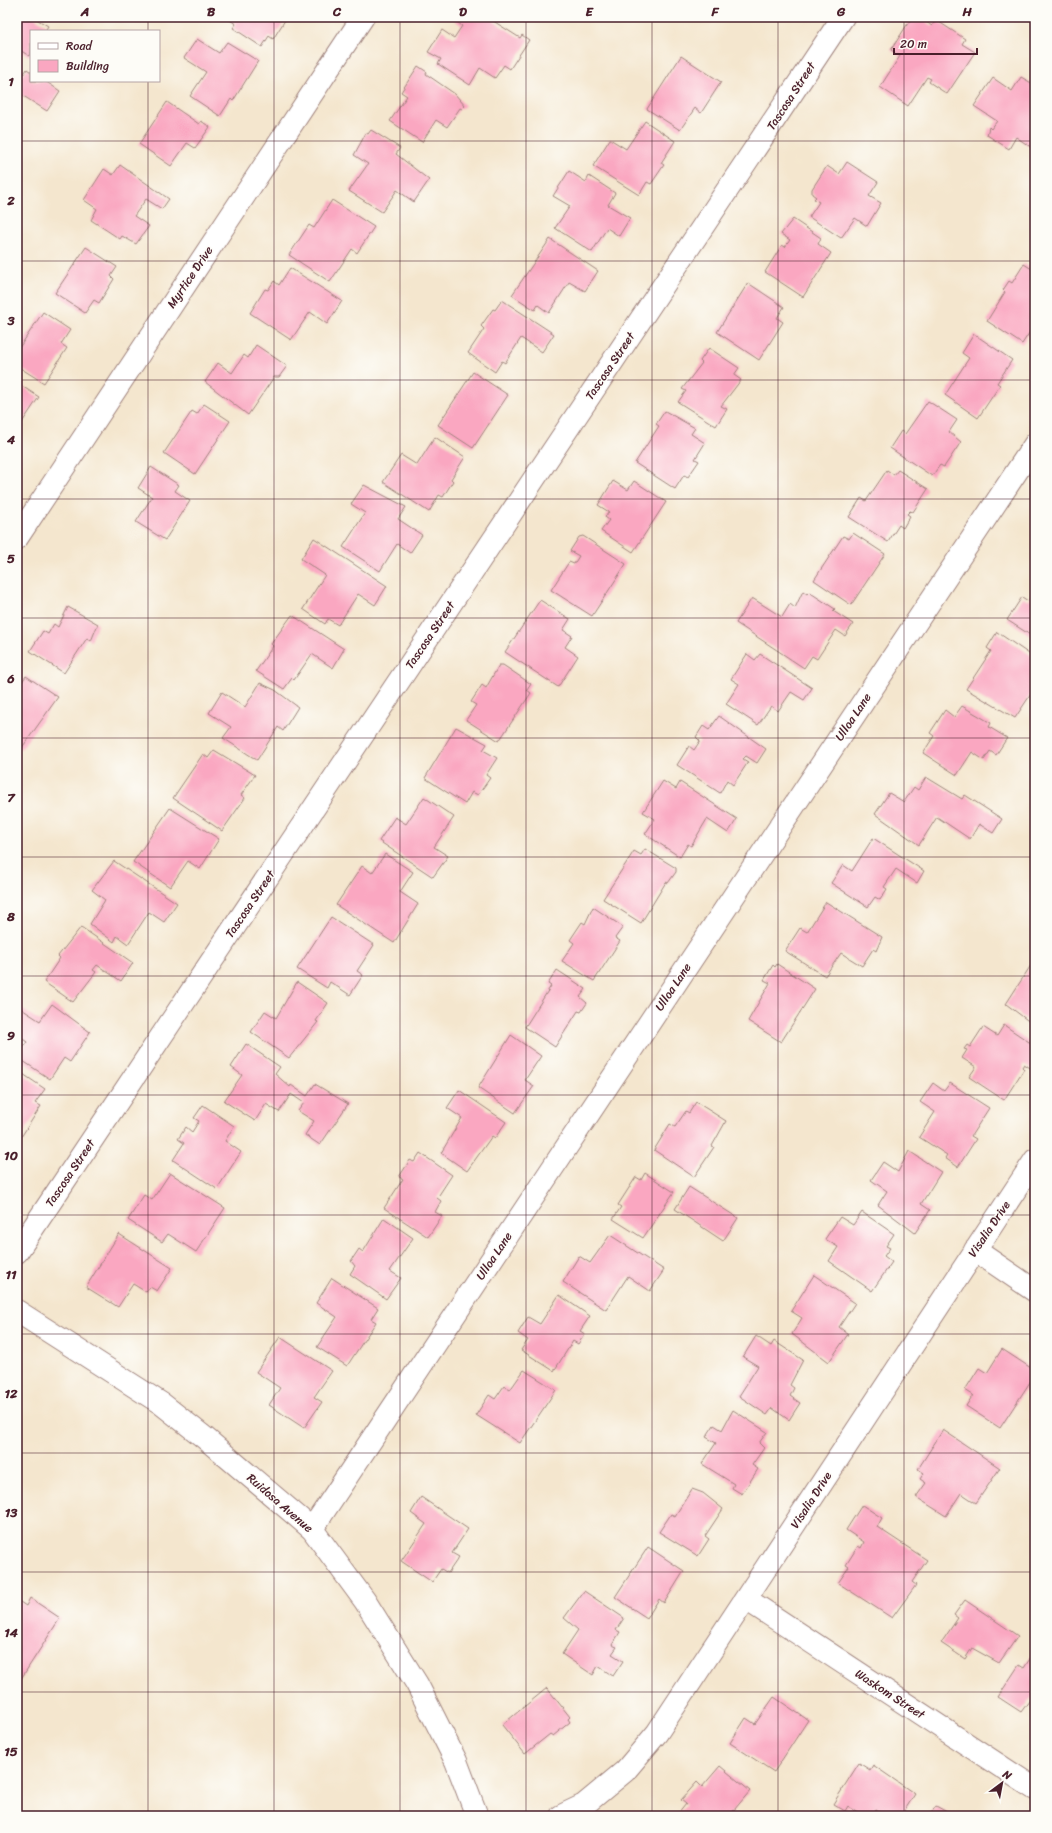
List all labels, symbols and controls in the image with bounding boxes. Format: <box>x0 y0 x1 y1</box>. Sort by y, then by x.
text: A <box>80 0 89 23</box>
text: B <box>207 0 216 23</box>
text: C <box>332 0 342 23</box>
text: D <box>459 0 467 23</box>
text: E <box>585 0 594 23</box>
text: F <box>710 0 719 23</box>
text: G <box>836 0 846 23</box>
text: H <box>961 0 972 23</box>
legend <box>30 30 160 82</box>
scale bar <box>894 30 977 56</box>
text: 20 m <box>900 33 927 55</box>
text: Road <box>66 35 93 57</box>
text: Building <box>66 55 109 77</box>
street label: Tascosa Street <box>760 56 822 135</box>
text: 1 <box>8 70 14 93</box>
text: 2 <box>6 189 15 212</box>
street label: Myrtice Drive <box>161 241 219 313</box>
text: 3 <box>6 309 15 332</box>
street label: Tascosa Street <box>579 326 642 405</box>
text: 4 <box>6 428 16 451</box>
text: 5 <box>7 547 15 570</box>
street label: Tascosa Street <box>399 595 462 674</box>
text: 6 <box>6 667 15 690</box>
street label: Ulloa Lane <box>829 688 877 746</box>
text: 7 <box>7 786 16 809</box>
street label: Tascosa Street <box>219 864 282 943</box>
text: 8 <box>6 905 15 928</box>
street label: Ulloa Lane <box>649 958 697 1016</box>
text: 9 <box>7 1024 15 1047</box>
street label: Tascosa Street <box>39 1133 102 1212</box>
text: 10 <box>4 1144 18 1167</box>
street label: Visalia Drive <box>962 1196 1016 1262</box>
street label: Ulloa Lane <box>470 1227 518 1285</box>
text: 11 <box>5 1263 17 1286</box>
text: 12 <box>4 1382 18 1405</box>
street label: Visalia Drive <box>784 1467 838 1533</box>
street label: Ruidosa Avenue <box>242 1468 318 1538</box>
text: 13 <box>5 1501 18 1524</box>
text: 14 <box>4 1621 19 1644</box>
street label: Waskom Street <box>850 1663 931 1726</box>
text: 15 <box>4 1740 18 1763</box>
north arrow <box>982 1763 1022 1803</box>
text: N <box>998 1764 1016 1785</box>

